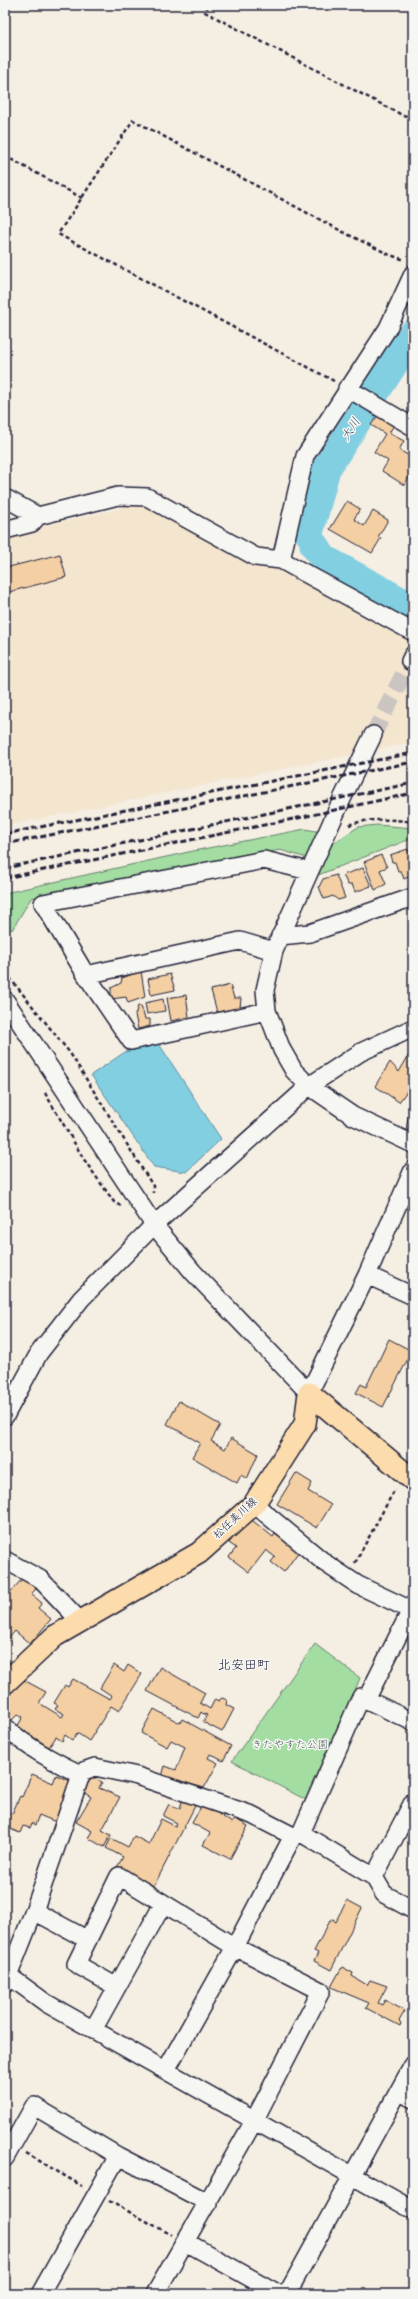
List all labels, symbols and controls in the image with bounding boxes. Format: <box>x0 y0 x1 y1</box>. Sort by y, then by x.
water label: 大川 <box>339 416 364 444</box>
street label: 松任美川線 <box>211 1495 260 1542</box>
district label: 北安田町 <box>218 1659 270 1674</box>
park label: きたやすた公園 <box>252 1739 329 1752</box>

